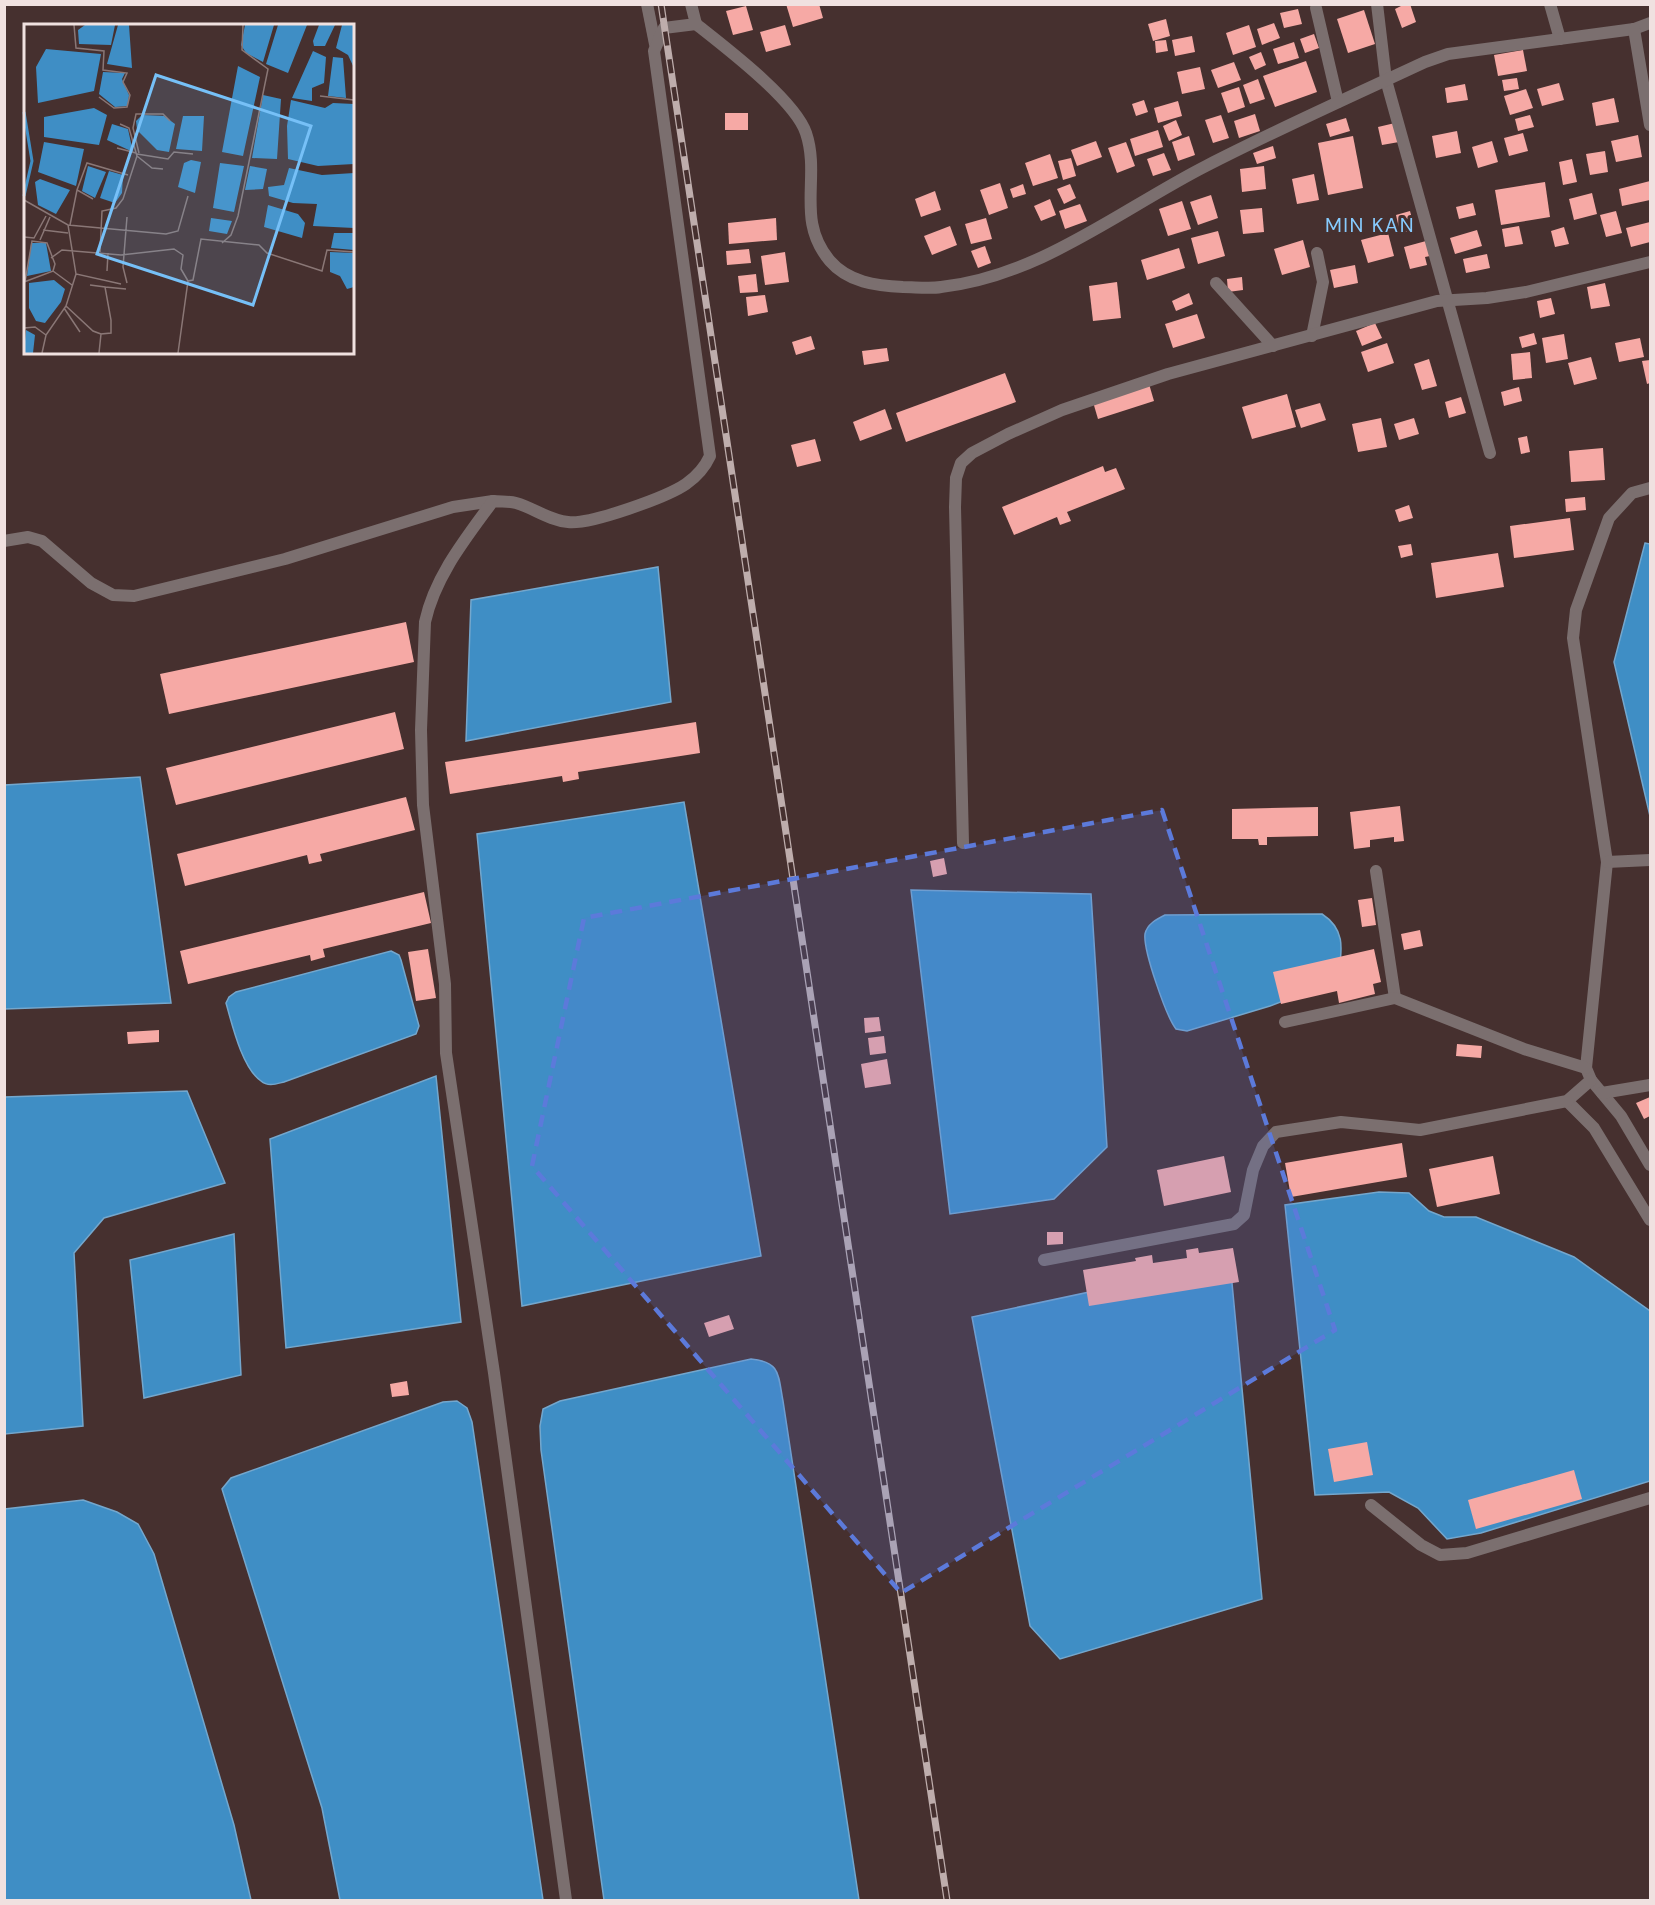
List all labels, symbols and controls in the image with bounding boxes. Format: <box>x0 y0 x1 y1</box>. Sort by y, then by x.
inset map <box>24 24 354 354</box>
district label: MIN KAN <box>1325 212 1415 238</box>

